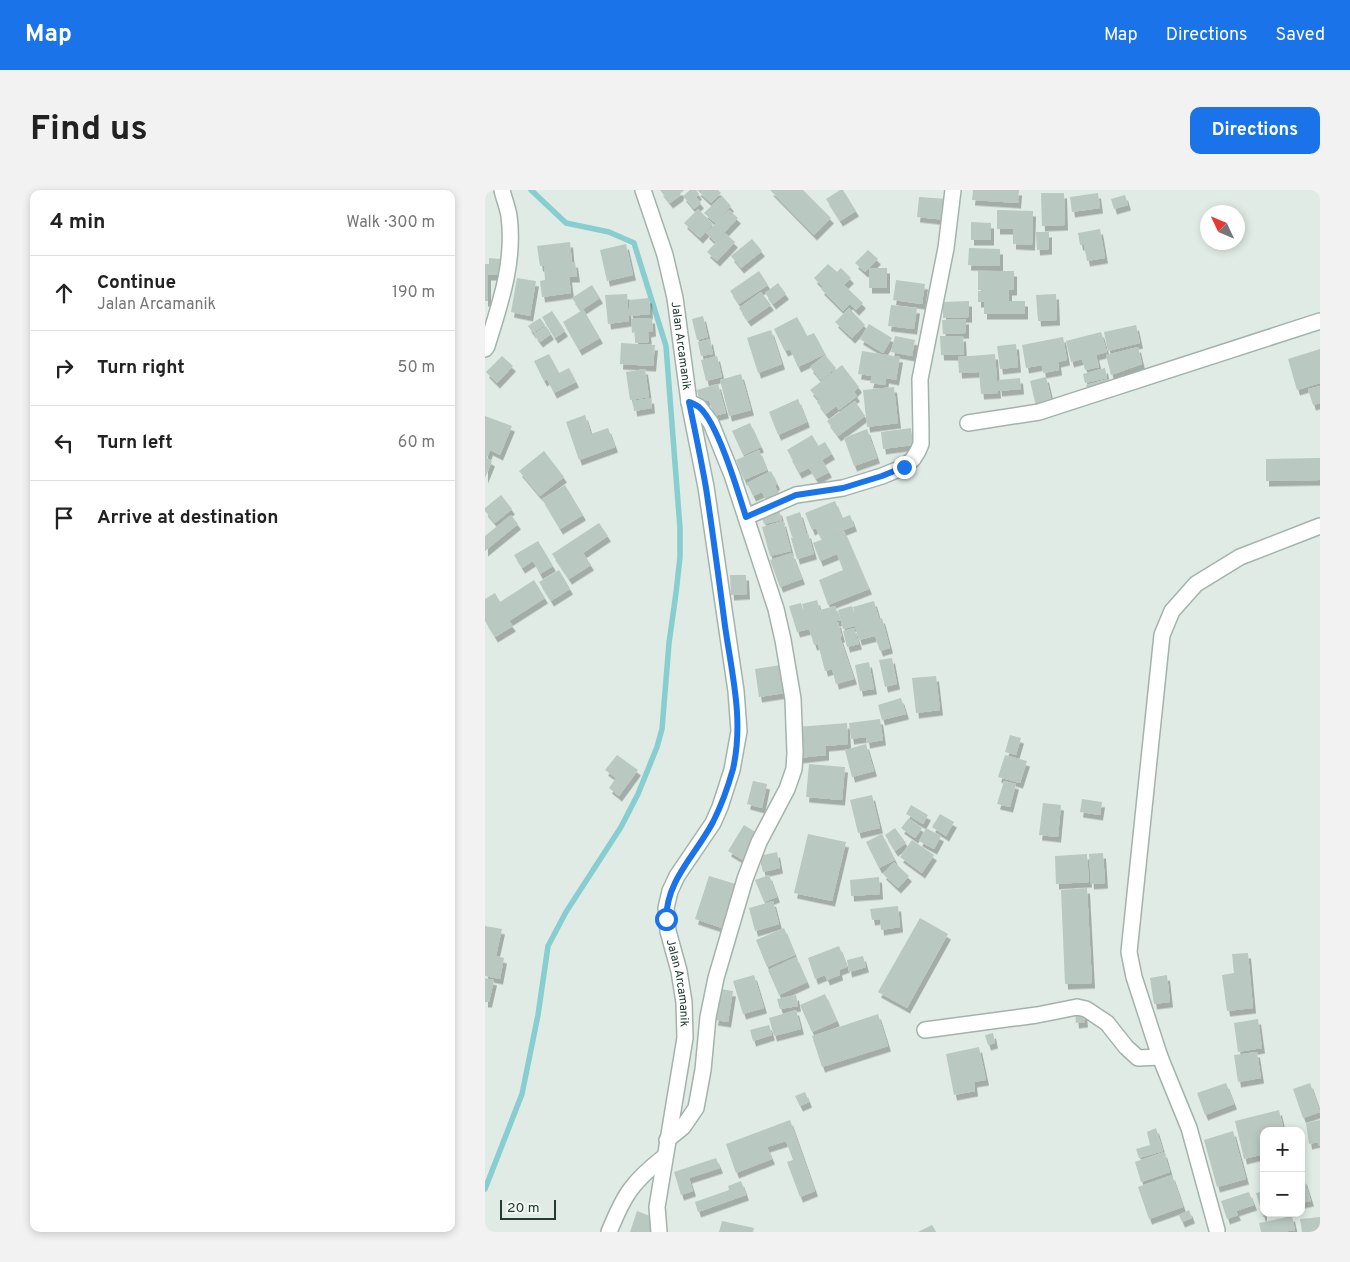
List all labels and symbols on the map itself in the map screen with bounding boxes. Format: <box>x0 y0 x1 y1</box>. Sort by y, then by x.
north arrow <box>1200 205 1245 250</box>
street label: Jalan Arcamanik <box>667 301 694 391</box>
route end <box>893 456 916 479</box>
route start <box>655 908 678 931</box>
street label: Jalan Arcamanik <box>662 937 692 1027</box>
scale bar <box>500 1197 556 1220</box>

